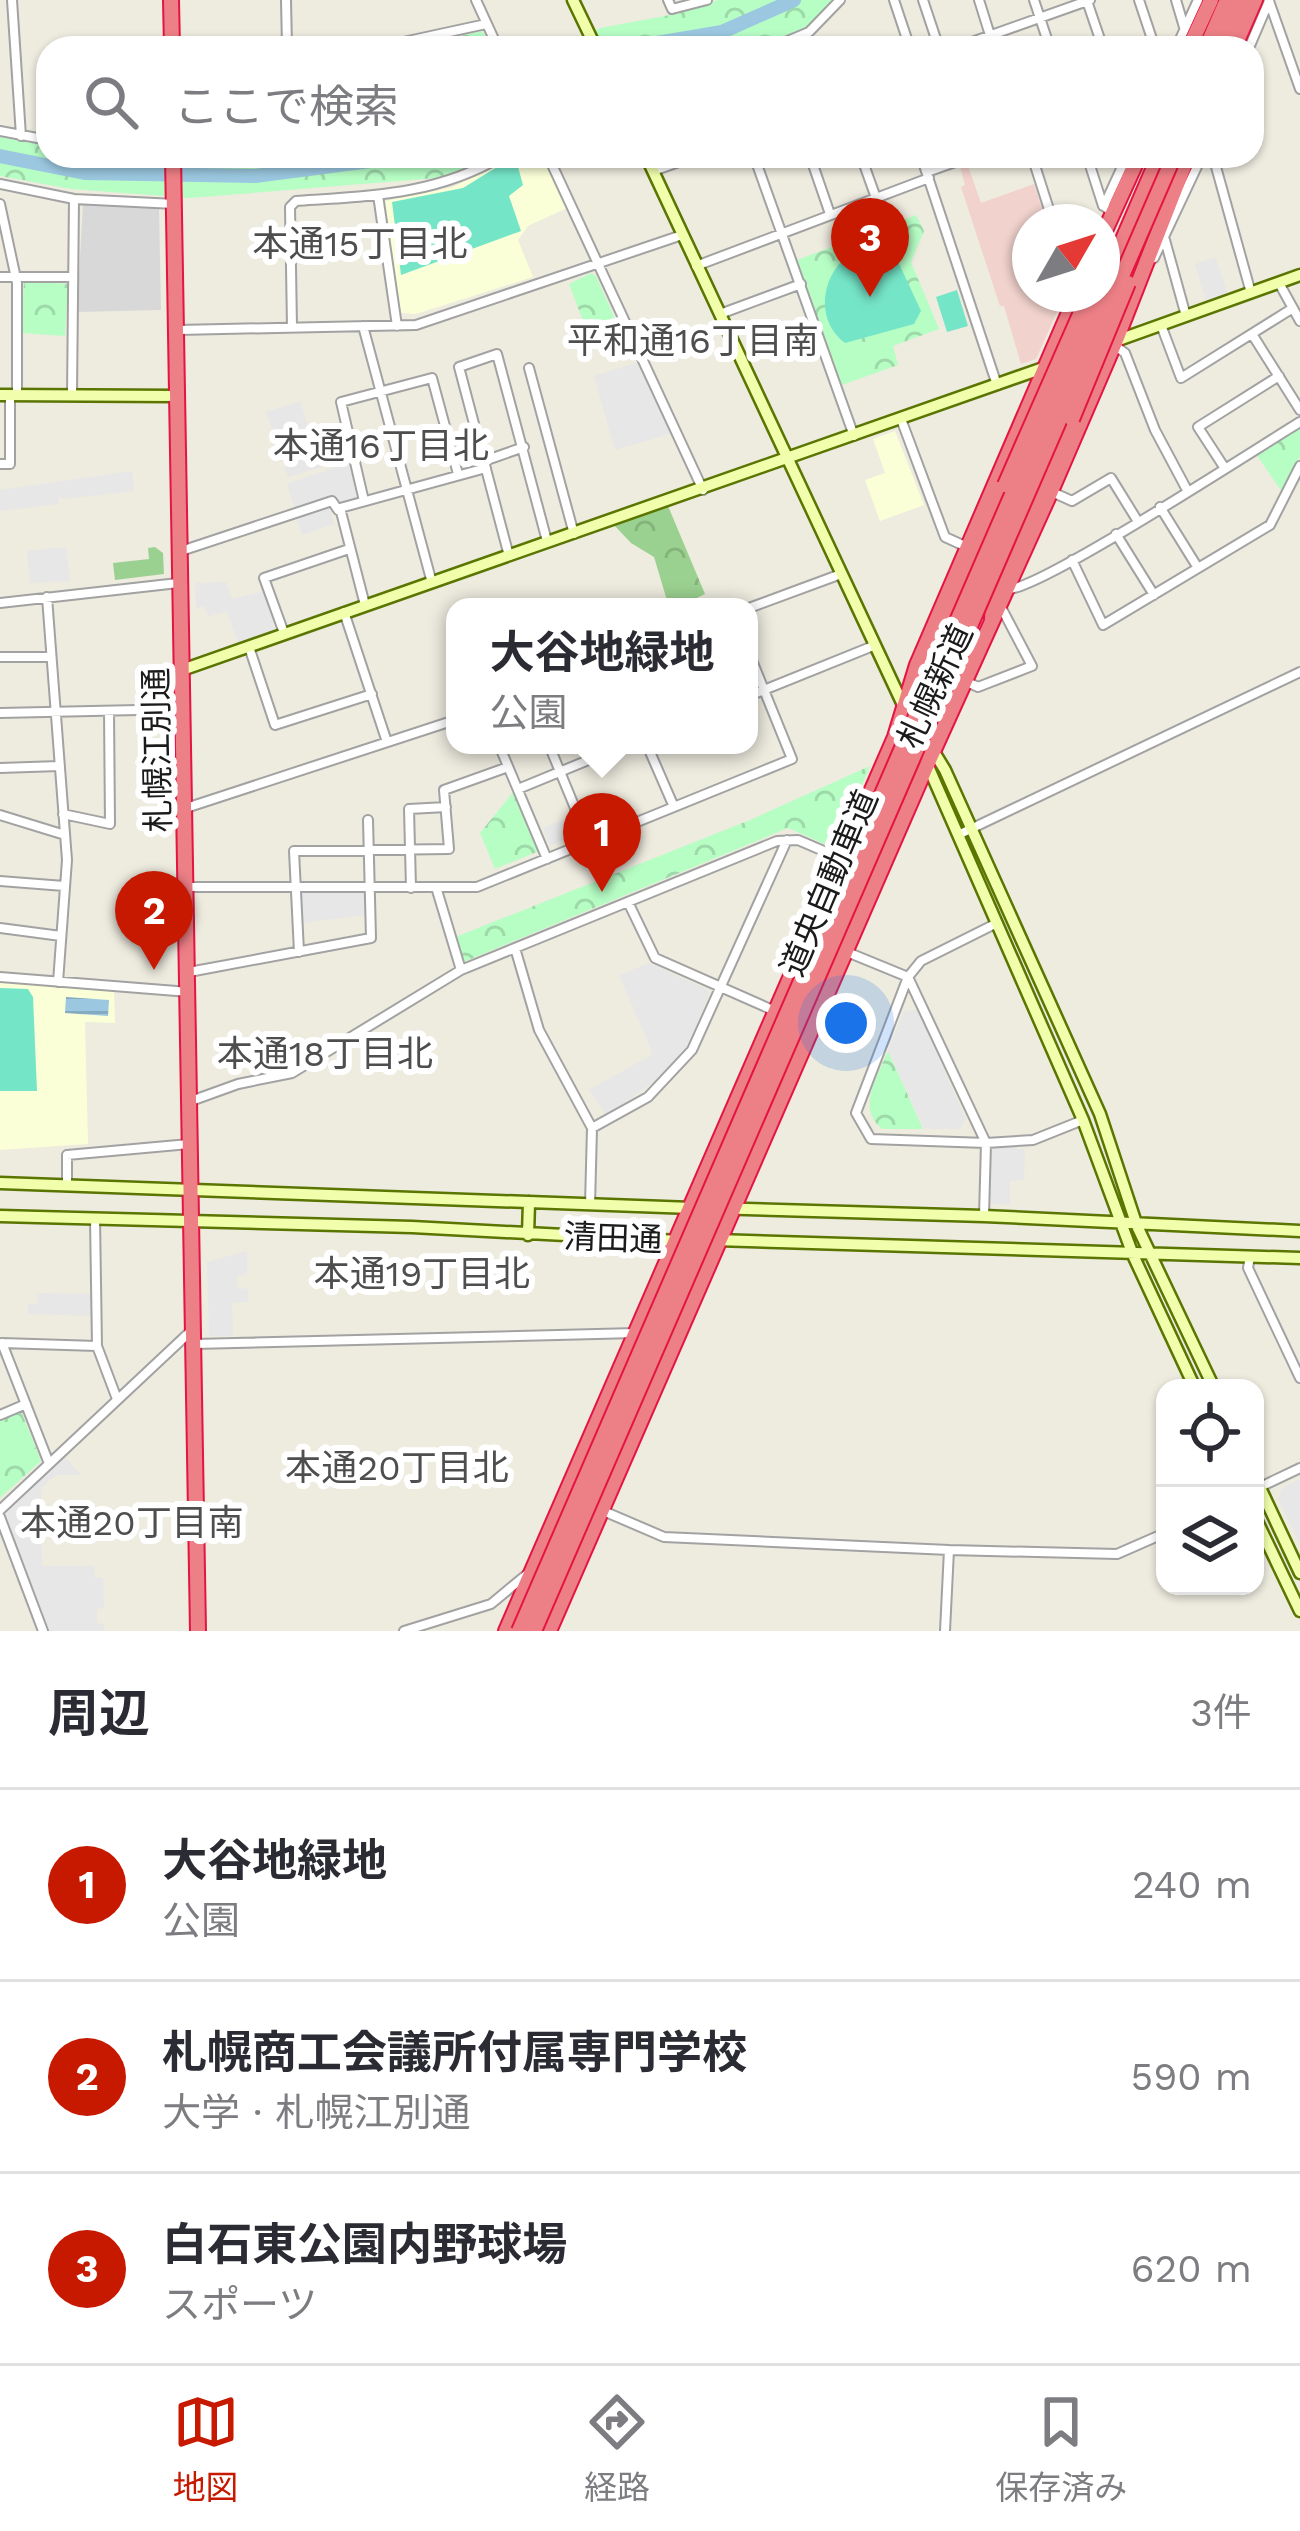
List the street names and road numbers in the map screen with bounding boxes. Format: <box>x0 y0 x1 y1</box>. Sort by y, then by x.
street label: 札幌新道 <box>889 618 981 754</box>
street label: 札幌江別通 <box>136 667 178 833</box>
street label: 道央自動車道 <box>772 784 886 982</box>
street label: 清田通 <box>563 1217 663 1259</box>

